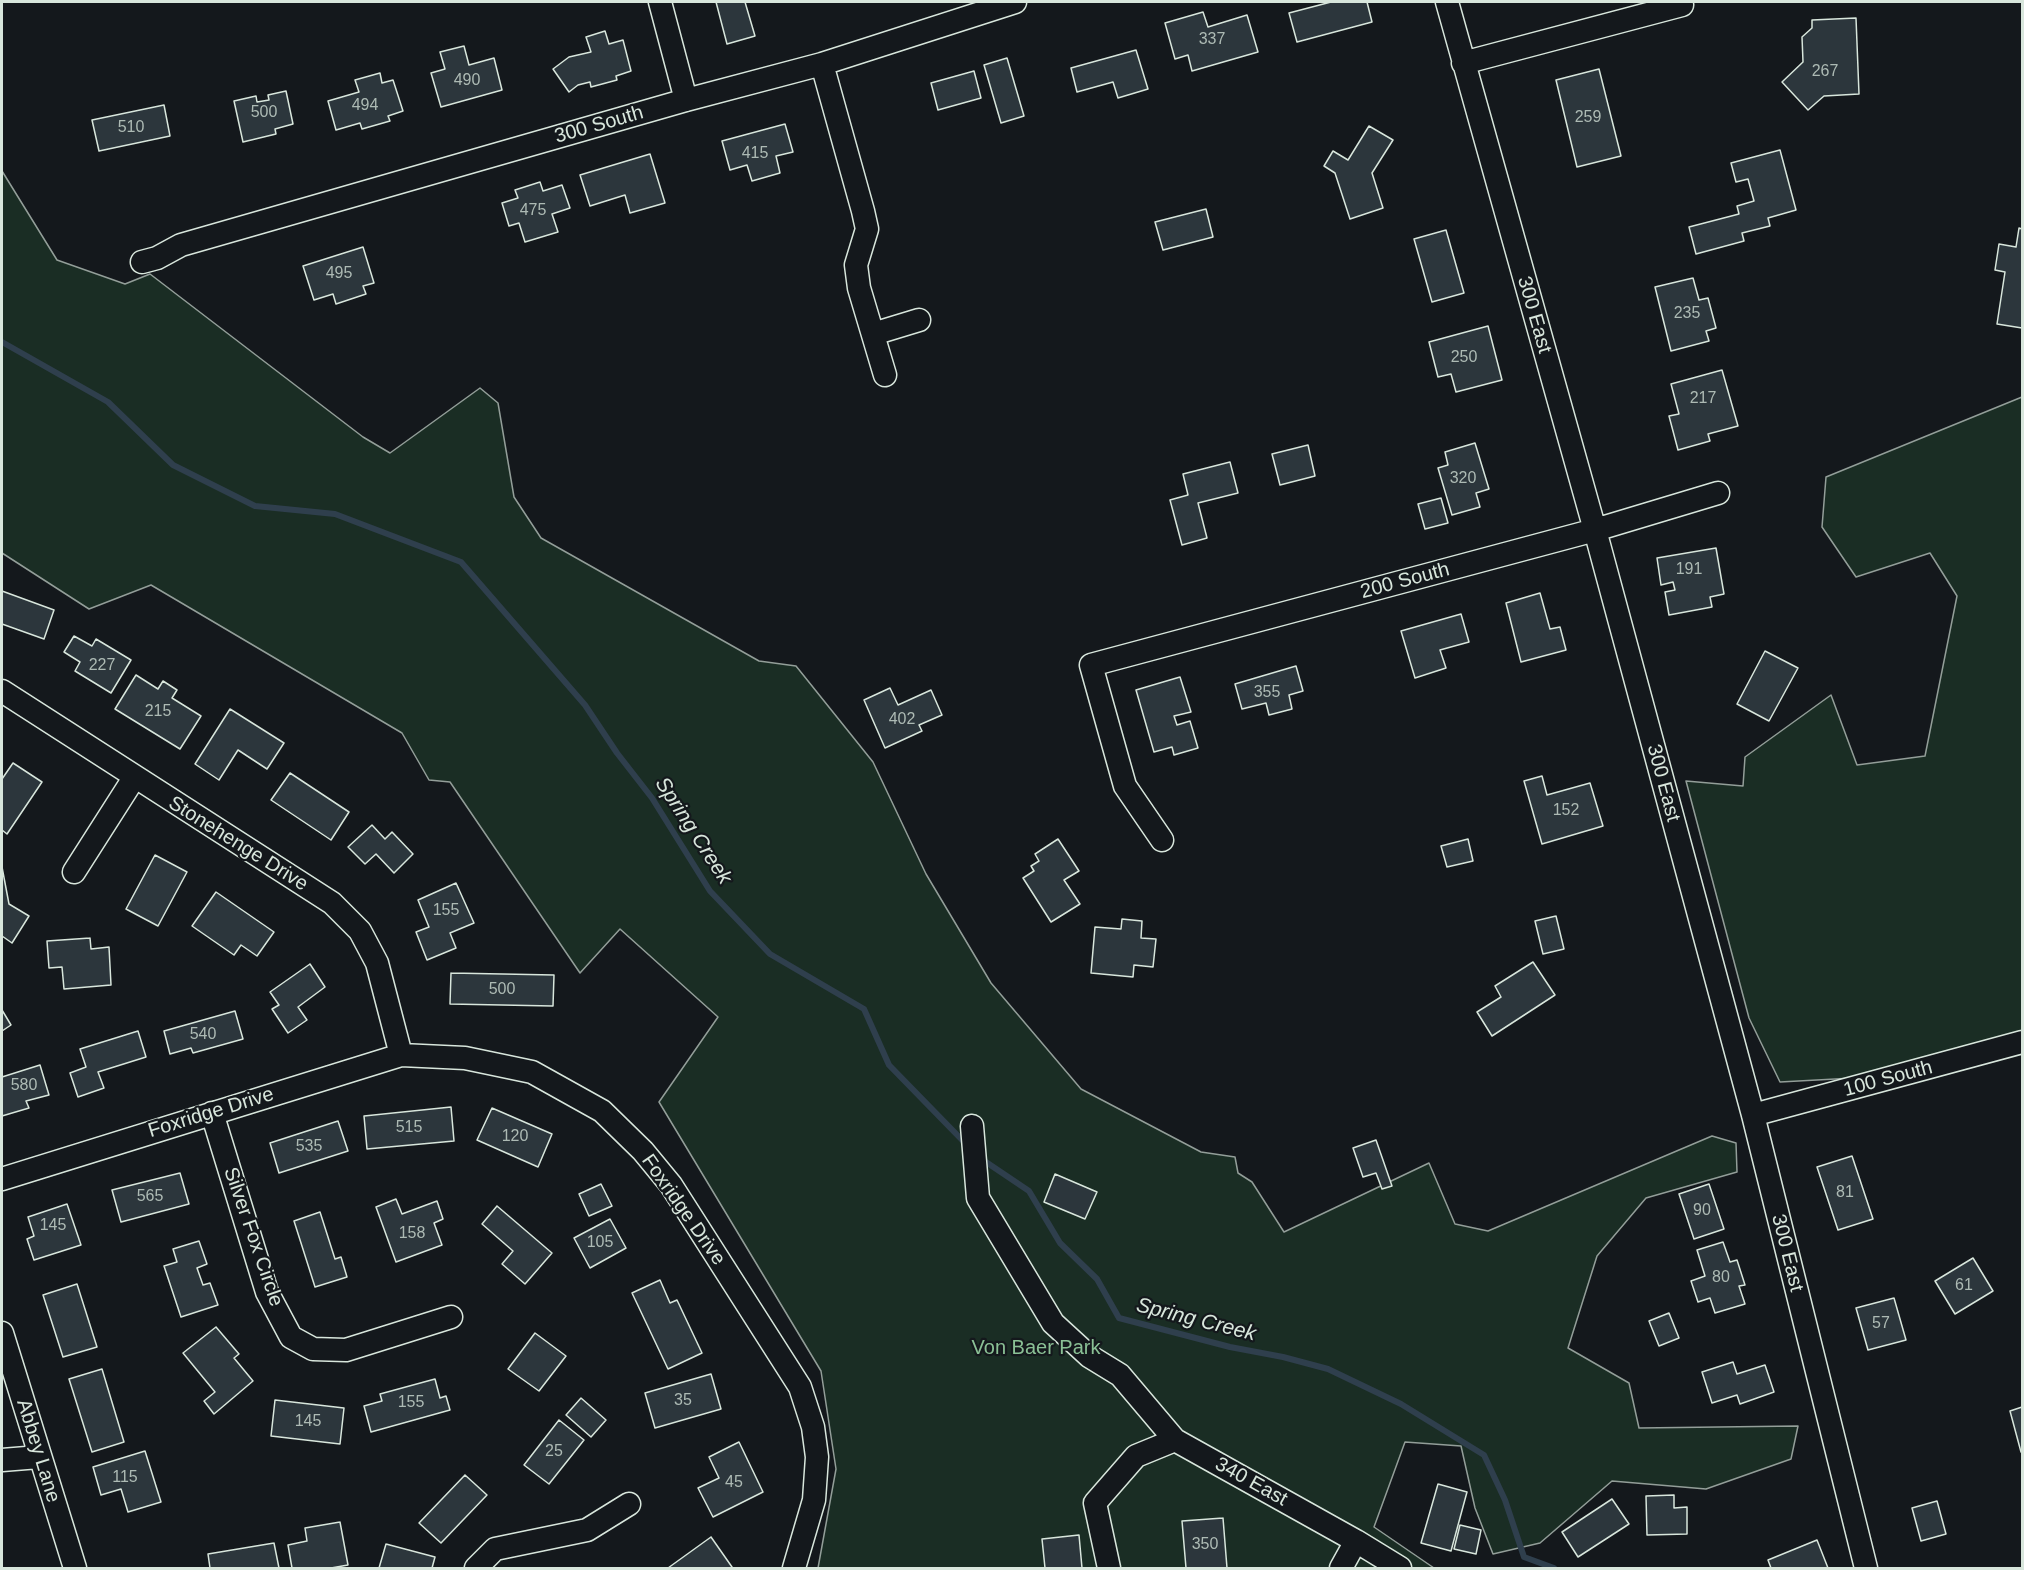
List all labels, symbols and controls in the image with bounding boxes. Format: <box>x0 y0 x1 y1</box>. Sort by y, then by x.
house number: 337 <box>1199 30 1225 50</box>
house number: 267 <box>1812 62 1838 82</box>
house number: 490 <box>454 71 480 91</box>
house number: 494 <box>352 96 378 116</box>
street label: 300 South <box>552 101 646 149</box>
house number: 500 <box>251 103 277 123</box>
house number: 259 <box>1575 108 1601 128</box>
house number: 510 <box>118 118 144 138</box>
house number: 415 <box>742 144 768 164</box>
house number: 475 <box>520 201 546 221</box>
house number: 495 <box>326 264 352 284</box>
street label: 300 East <box>1512 274 1556 356</box>
house number: 235 <box>1674 304 1700 324</box>
house number: 250 <box>1451 348 1477 368</box>
house number: 217 <box>1690 389 1716 409</box>
house number: 320 <box>1450 469 1476 489</box>
street label: 200 South <box>1358 558 1452 604</box>
house number: 191 <box>1676 560 1702 580</box>
house number: 227 <box>89 656 115 676</box>
house number: 355 <box>1254 683 1280 703</box>
house number: 215 <box>145 702 171 722</box>
house number: 402 <box>889 710 915 730</box>
street label: 300 East <box>1641 742 1685 824</box>
water label: Spring Creek <box>649 773 737 889</box>
street label: Stonehenge Drive <box>164 791 312 897</box>
house number: 152 <box>1553 801 1579 821</box>
house number: 155 <box>433 901 459 921</box>
house number: 500 <box>489 980 515 1000</box>
house number: 540 <box>190 1025 216 1045</box>
street label: 100 South <box>1841 1056 1935 1102</box>
house number: 580 <box>11 1076 37 1096</box>
street label: Foxridge Drive <box>145 1083 277 1143</box>
house number: 515 <box>396 1118 422 1138</box>
house number: 120 <box>502 1127 528 1147</box>
house number: 535 <box>296 1137 322 1157</box>
street label: Foxridge Drive <box>636 1150 730 1270</box>
street label: Silver Fox Circle <box>218 1164 288 1310</box>
house number: 81 <box>1836 1183 1854 1203</box>
house number: 565 <box>137 1187 163 1207</box>
house number: 90 <box>1693 1201 1711 1221</box>
street label: 300 East <box>1766 1212 1808 1294</box>
house number: 145 <box>40 1216 66 1236</box>
house number: 158 <box>399 1224 425 1244</box>
house number: 105 <box>587 1233 613 1253</box>
house number: 80 <box>1712 1268 1730 1288</box>
house number: 61 <box>1955 1276 1973 1296</box>
water label: Spring Creek <box>1133 1293 1259 1347</box>
house number: 57 <box>1872 1314 1890 1334</box>
park label: Von Baer Park <box>972 1336 1100 1360</box>
house number: 35 <box>674 1391 692 1411</box>
house number: 155 <box>398 1393 424 1413</box>
street label: Abbey Lane <box>11 1396 65 1506</box>
house number: 145 <box>295 1412 321 1432</box>
house number: 25 <box>545 1442 563 1462</box>
street label: 340 East <box>1211 1452 1291 1512</box>
house number: 115 <box>112 1468 138 1488</box>
house number: 45 <box>725 1473 743 1493</box>
house number: 350 <box>1192 1535 1218 1555</box>

